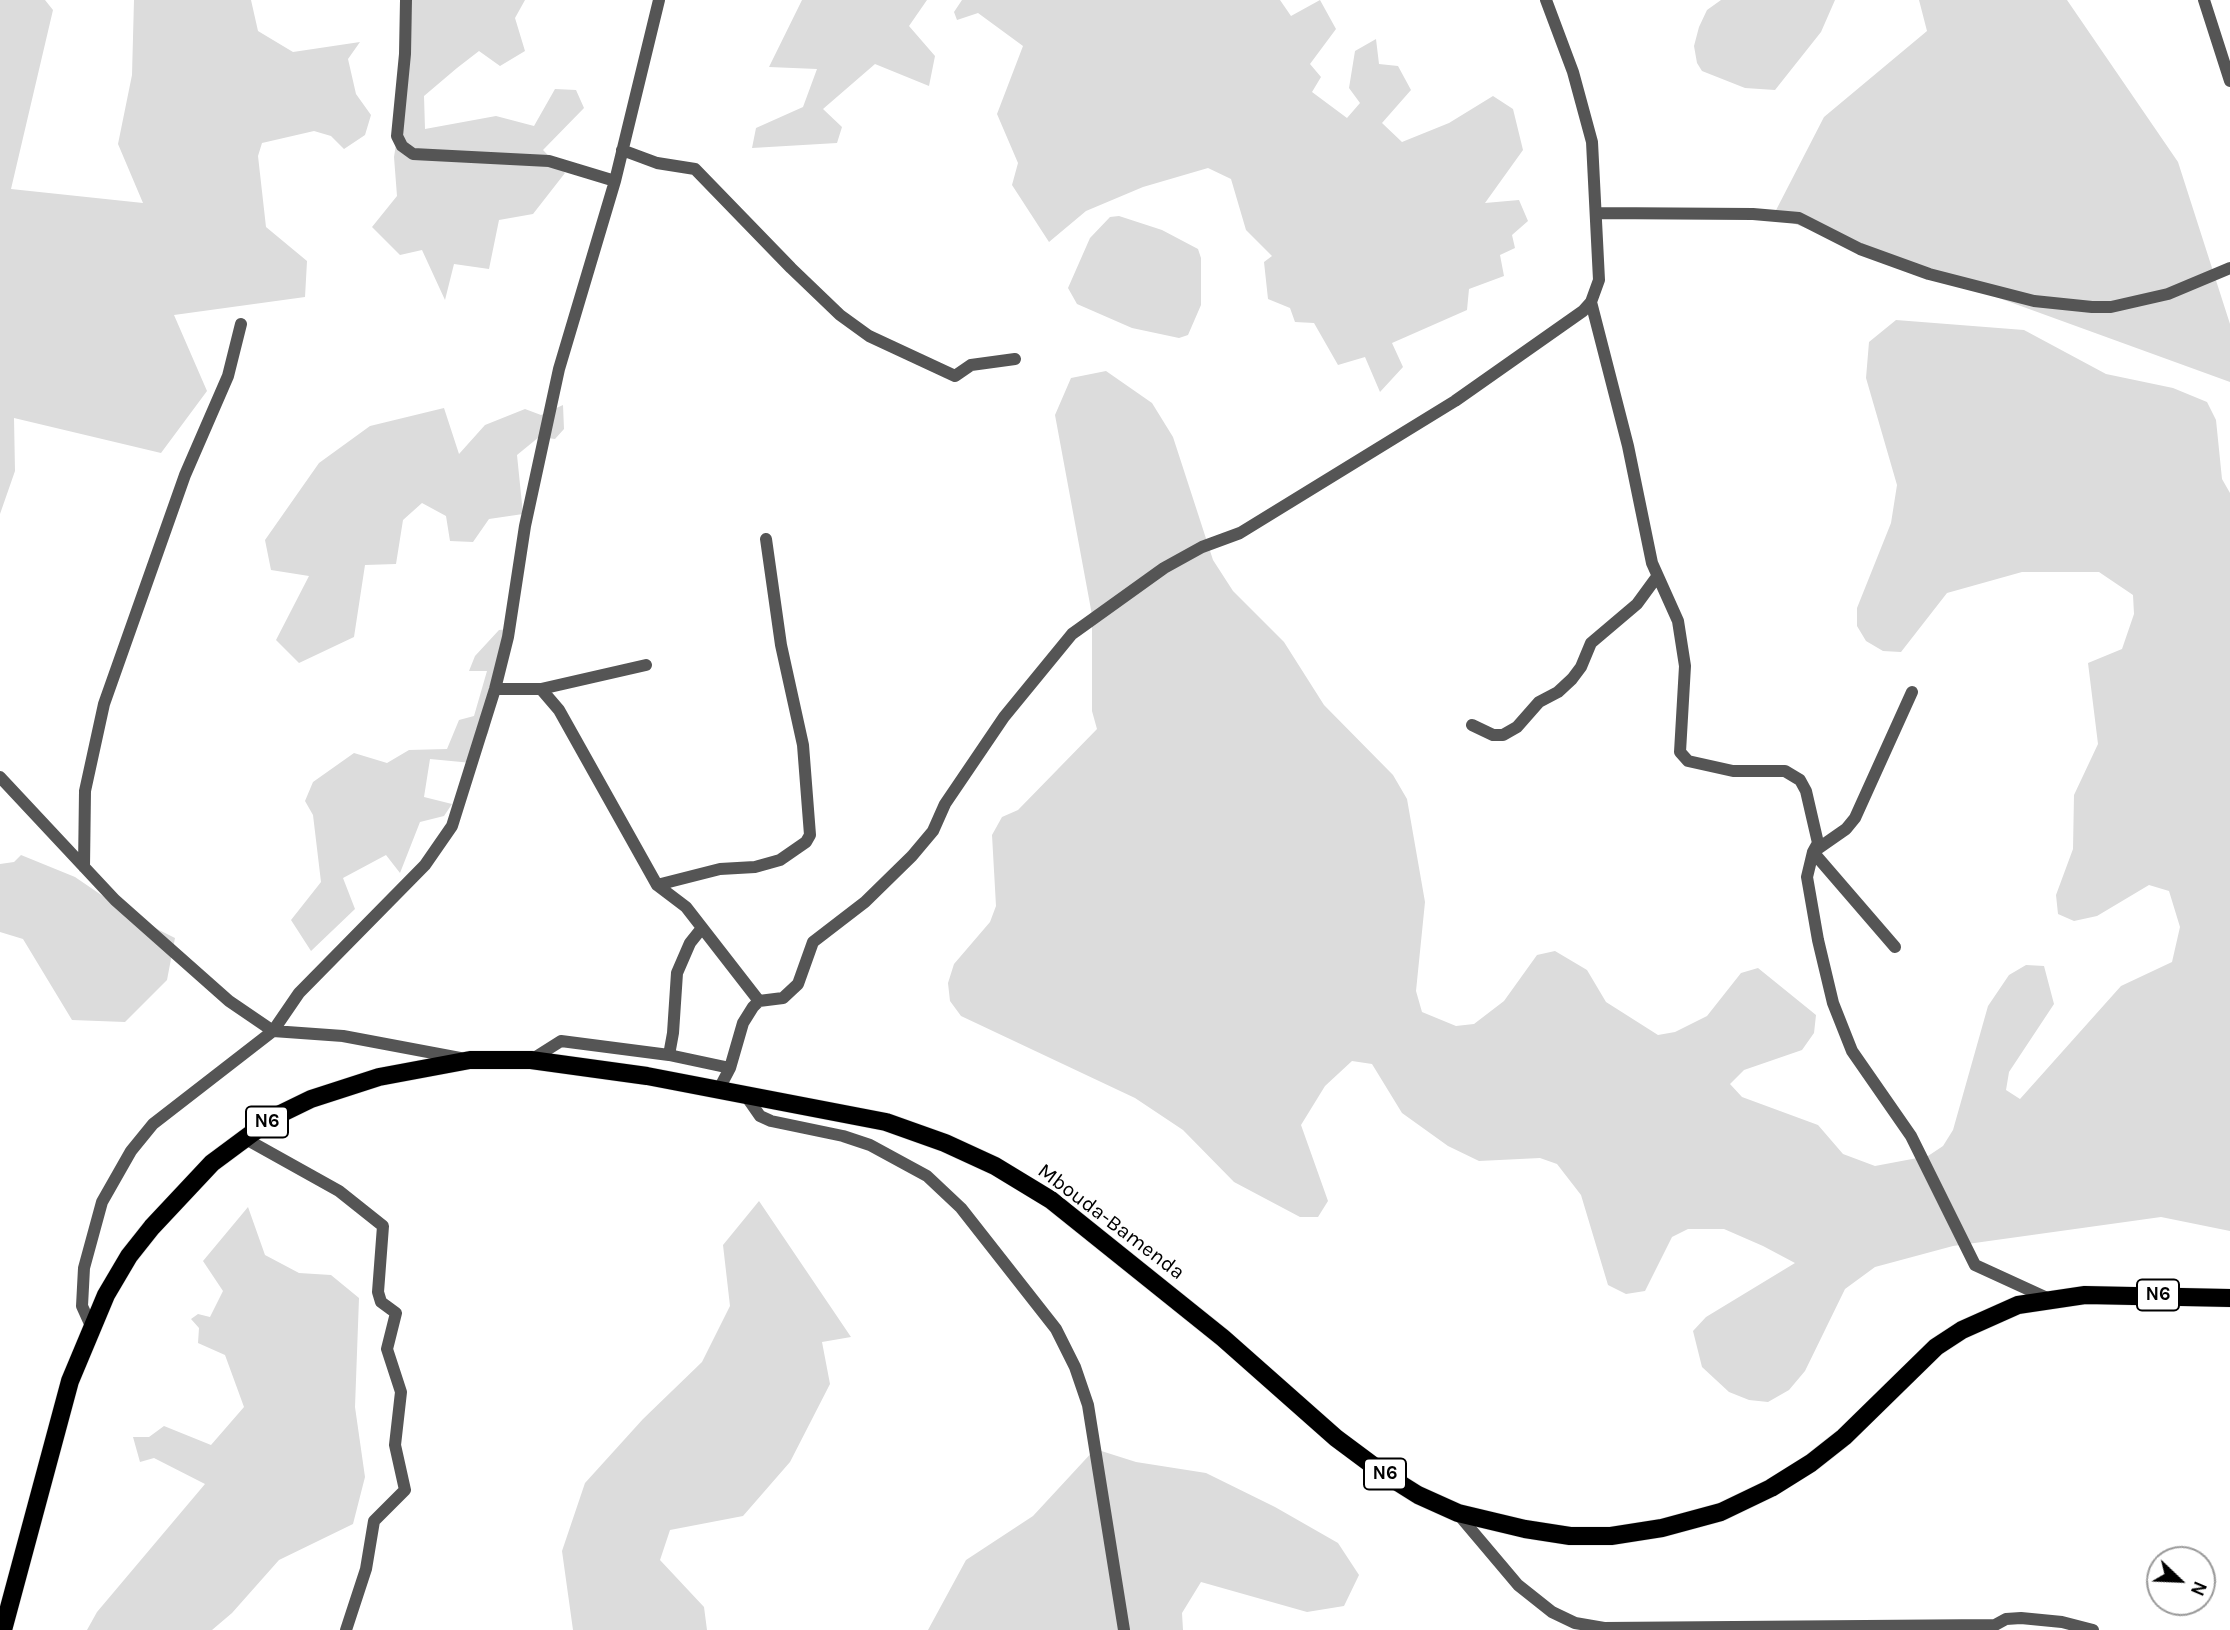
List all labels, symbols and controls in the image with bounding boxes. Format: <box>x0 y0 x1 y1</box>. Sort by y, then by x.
road number: N6 <box>246 1106 288 1138</box>
street label: Mbouda-Bamenda <box>1033 1159 1189 1285</box>
road number: N6 <box>2137 1280 2179 1310</box>
road number: N6 <box>1364 1458 1406 1490</box>
north arrow <box>2146 1546 2216 1616</box>
text: N <box>2186 1578 2211 1599</box>

